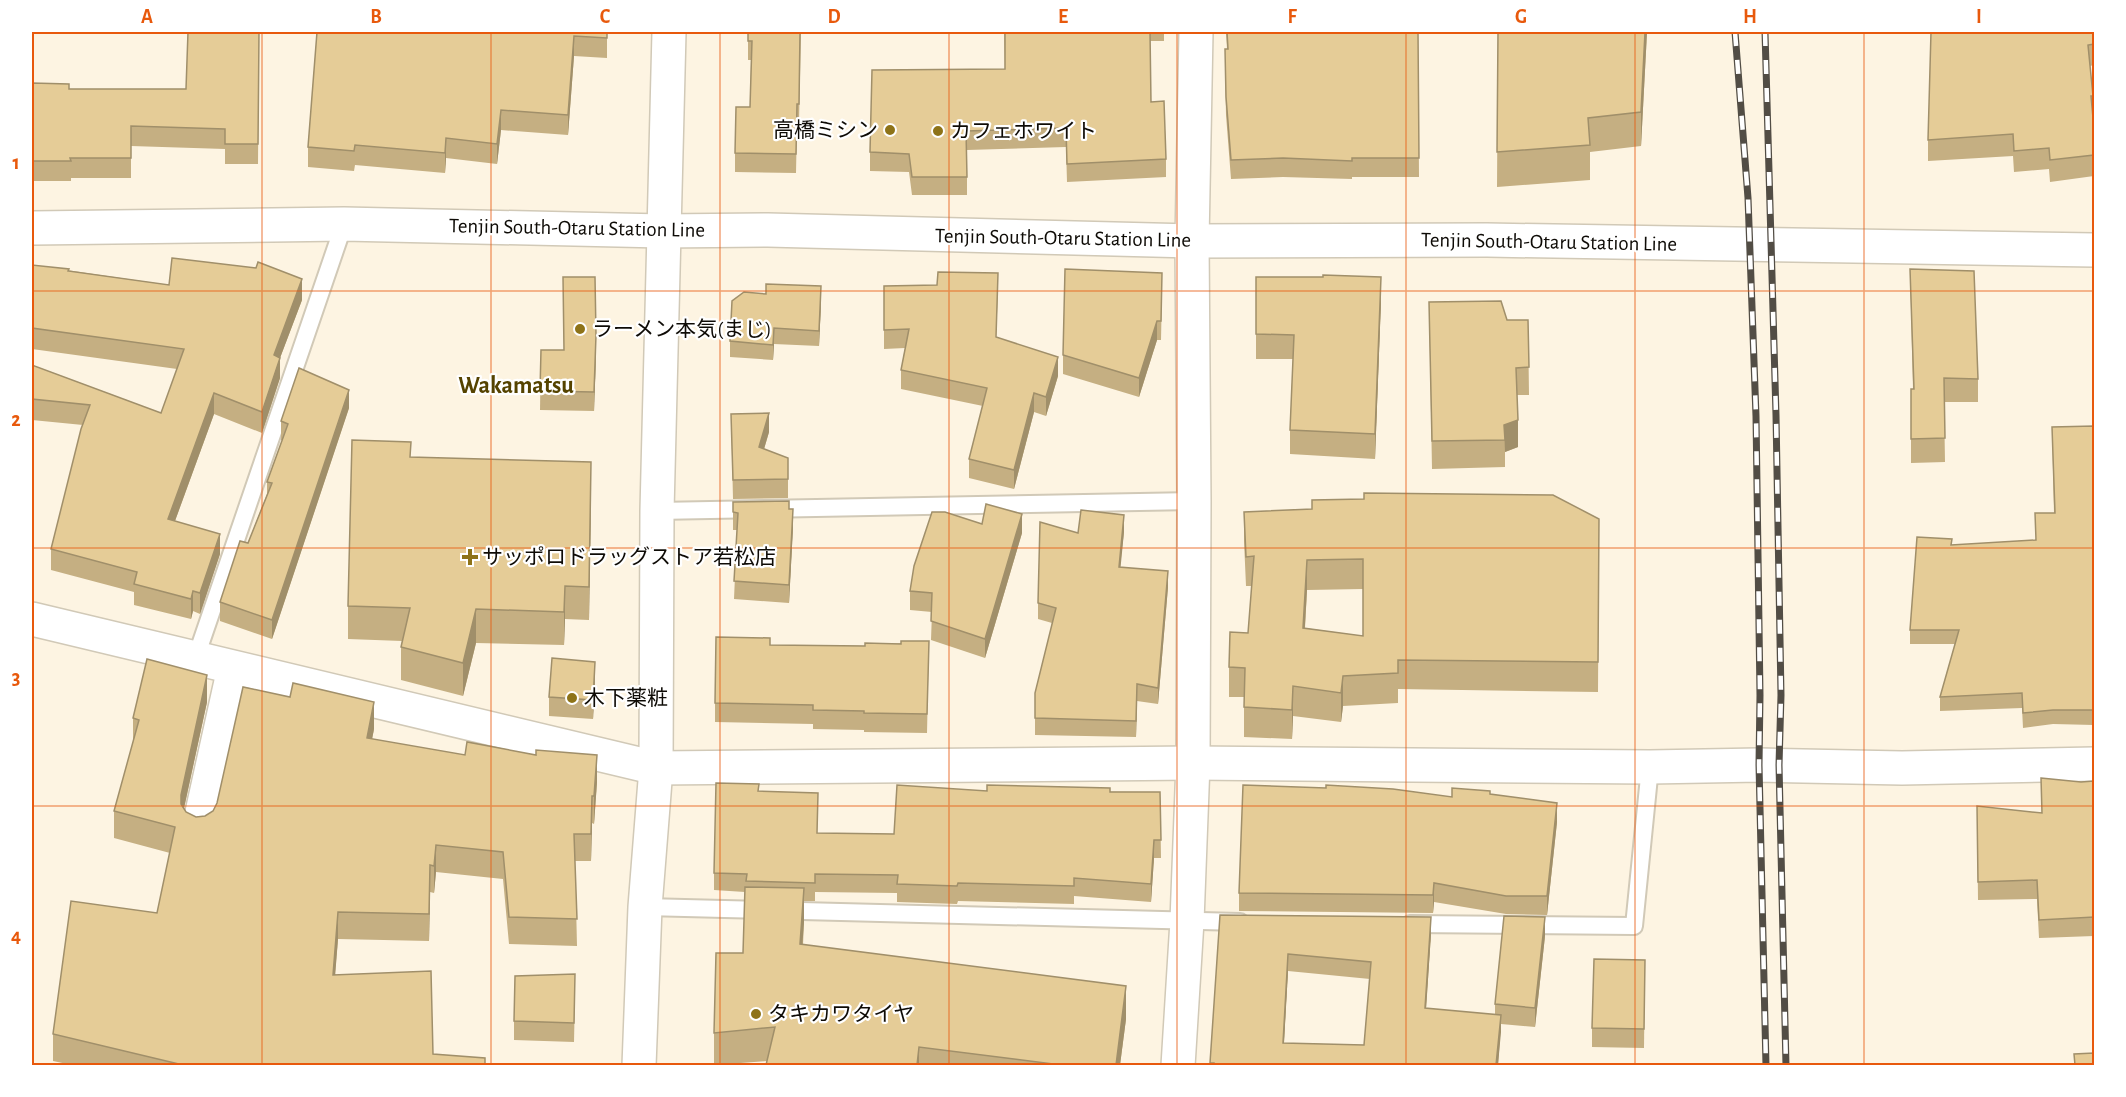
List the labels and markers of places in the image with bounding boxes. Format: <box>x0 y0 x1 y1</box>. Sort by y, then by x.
place label: 高橋ミシン <box>773 119 878 141</box>
place label: カフェホワイト <box>950 121 1097 142</box>
marker: 高橋ミシン <box>883 123 897 137</box>
marker: カフェホワイト <box>931 124 945 138</box>
place label: ラーメン本気(まじ) <box>592 318 772 340</box>
marker: ラーメン本気(まじ) <box>573 322 587 336</box>
place label: サッポロドラッグストア若松店 <box>482 546 776 568</box>
marker: サッポロドラッグストア若松店 <box>463 550 477 564</box>
place label: 木下薬粧 <box>584 687 668 709</box>
marker: 木下薬粧 <box>565 691 579 705</box>
place label: タキカワタイヤ <box>768 1003 914 1025</box>
marker: タキカワタイヤ <box>749 1007 763 1021</box>

